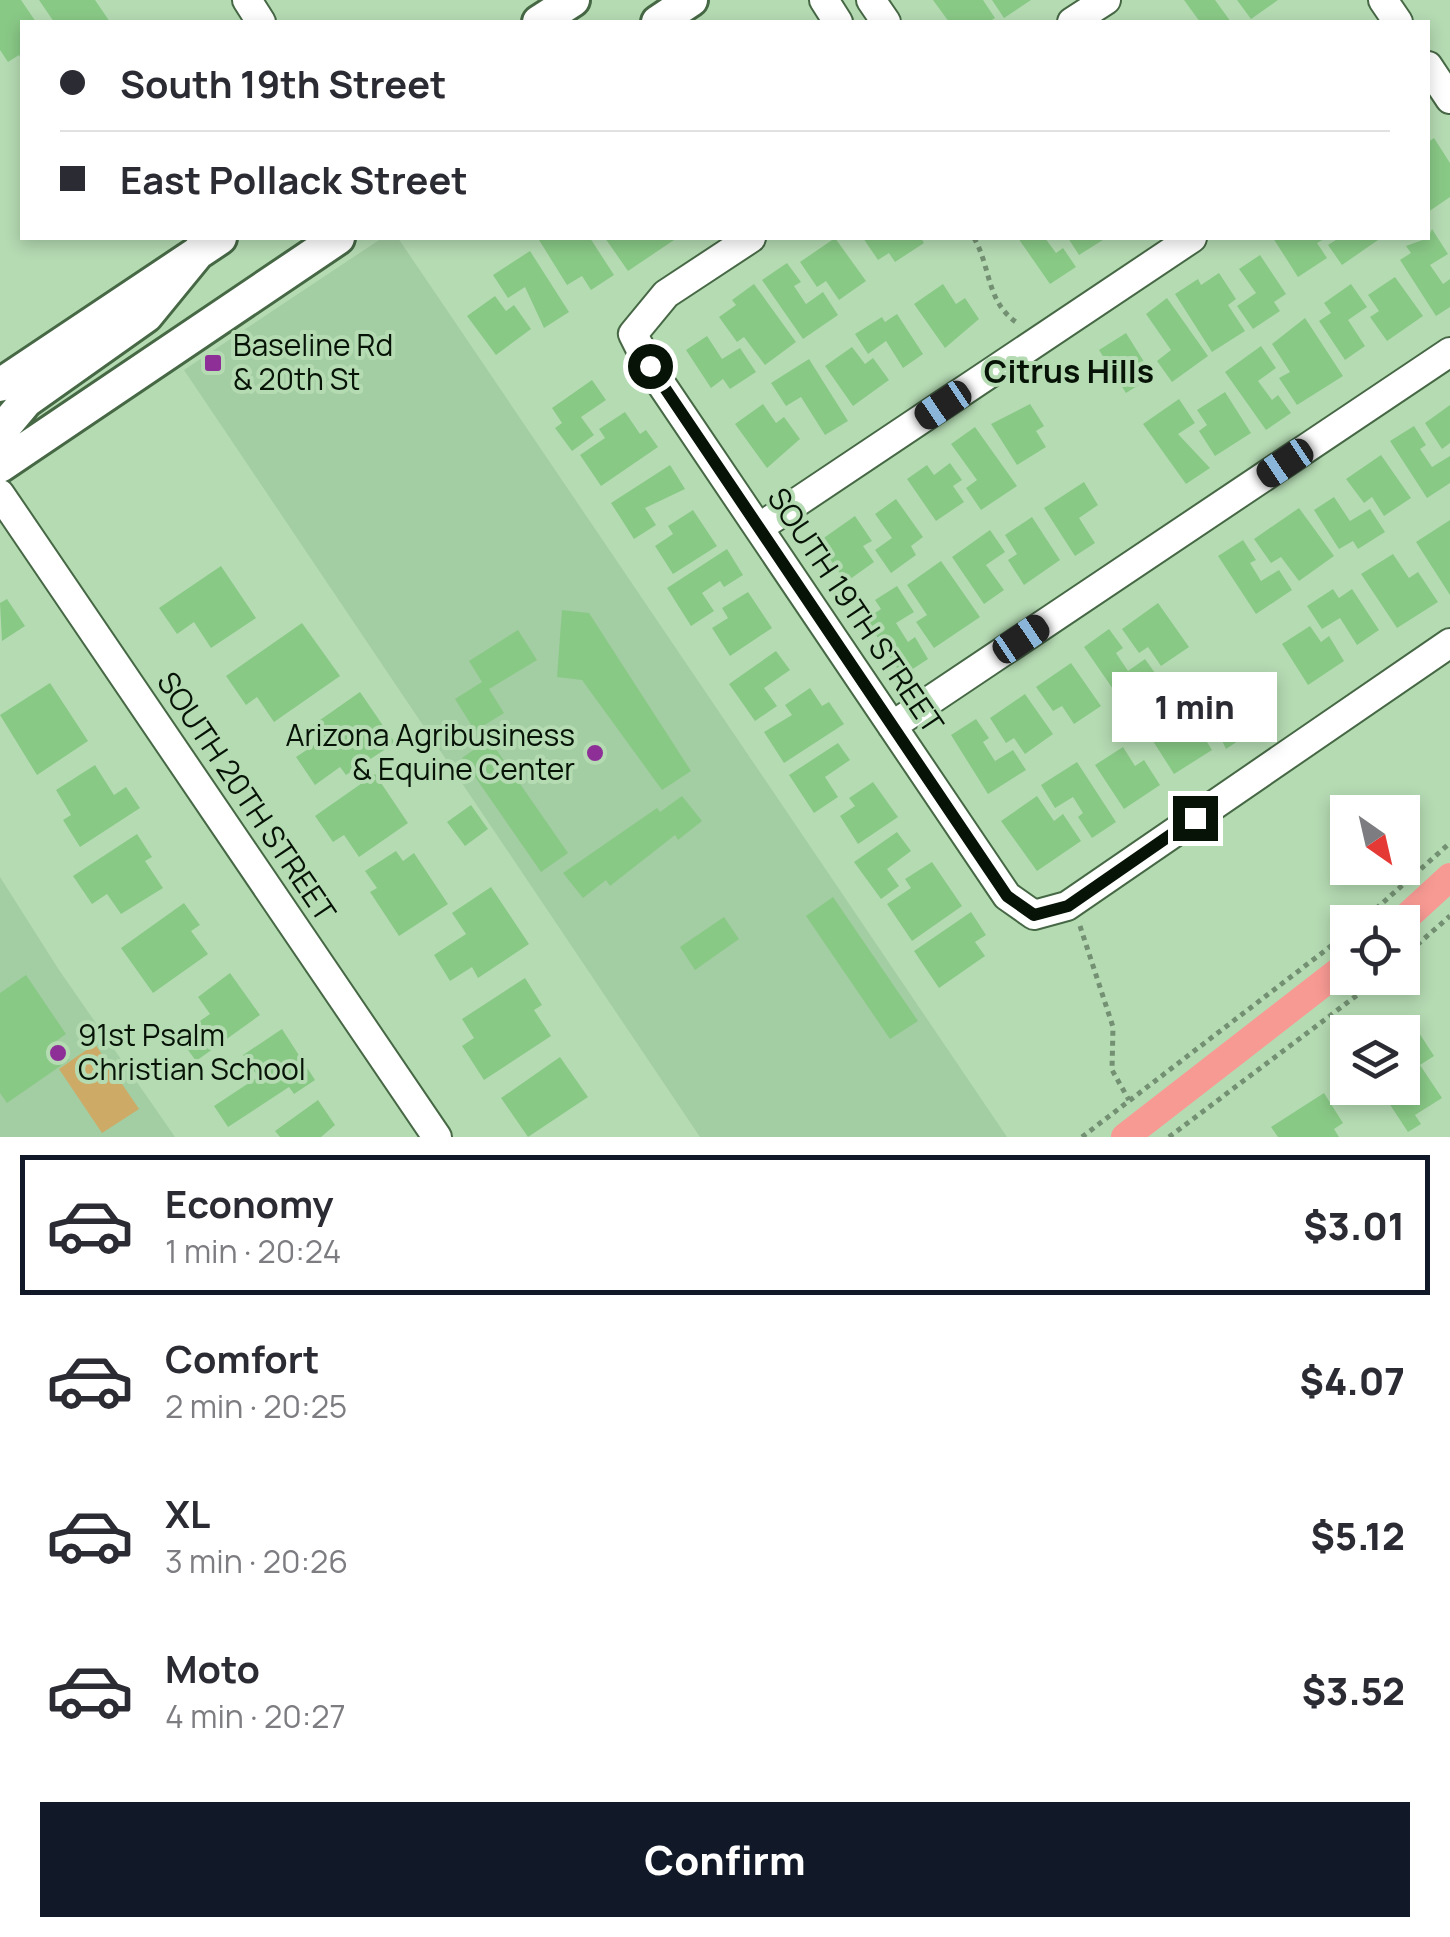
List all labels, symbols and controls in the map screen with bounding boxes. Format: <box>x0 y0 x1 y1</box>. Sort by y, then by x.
text: South 19th Street <box>120 57 447 109</box>
text: East Pollack Street <box>120 153 468 205</box>
place label: Baseline Rd & 20th St <box>233 324 393 399</box>
route start <box>628 344 673 389</box>
district label: Citrus Hills <box>984 349 1154 393</box>
marker: Baseline Rd & 20th St <box>202 352 224 374</box>
car <box>910 376 976 434</box>
car <box>1252 434 1318 492</box>
street label: SOUTH 19TH STREET <box>759 479 954 741</box>
car <box>988 610 1054 668</box>
street label: SOUTH 20TH STREET <box>148 663 346 929</box>
callout: 1 min <box>1112 673 1278 743</box>
text: 1 min <box>1154 685 1235 729</box>
place label: Arizona Agribusiness & Equine Center <box>286 714 575 789</box>
marker: Arizona Agribusiness & Equine Center <box>584 742 606 764</box>
north arrow <box>1330 795 1420 885</box>
map controls <box>1330 795 1420 1105</box>
route end <box>1173 796 1218 841</box>
button: locate <box>1330 905 1420 995</box>
place label: 91st Psalm Christian School <box>78 1014 306 1089</box>
button: layers <box>1330 1015 1420 1105</box>
marker: 91st Psalm Christian School <box>47 1042 69 1064</box>
text: Economy <box>165 1177 334 1229</box>
icon: car <box>45 1180 135 1270</box>
text: $3.01 <box>1303 1199 1405 1251</box>
text: 1 min · 20:24 <box>165 1229 341 1273</box>
text: Comfort <box>165 1332 319 1384</box>
icon: car <box>45 1335 135 1425</box>
text: $4.07 <box>1300 1354 1405 1406</box>
text: 2 min · 20:25 <box>165 1384 347 1428</box>
text: XL <box>165 1487 210 1539</box>
icon: car <box>45 1490 135 1580</box>
text: $5.12 <box>1310 1509 1405 1561</box>
text: 3 min · 20:26 <box>165 1539 348 1583</box>
text: Moto <box>165 1642 260 1694</box>
icon: car <box>45 1645 135 1735</box>
text: $3.52 <box>1302 1664 1405 1716</box>
text: 4 min · 20:27 <box>165 1694 346 1738</box>
button: Confirm <box>40 1802 1410 1917</box>

